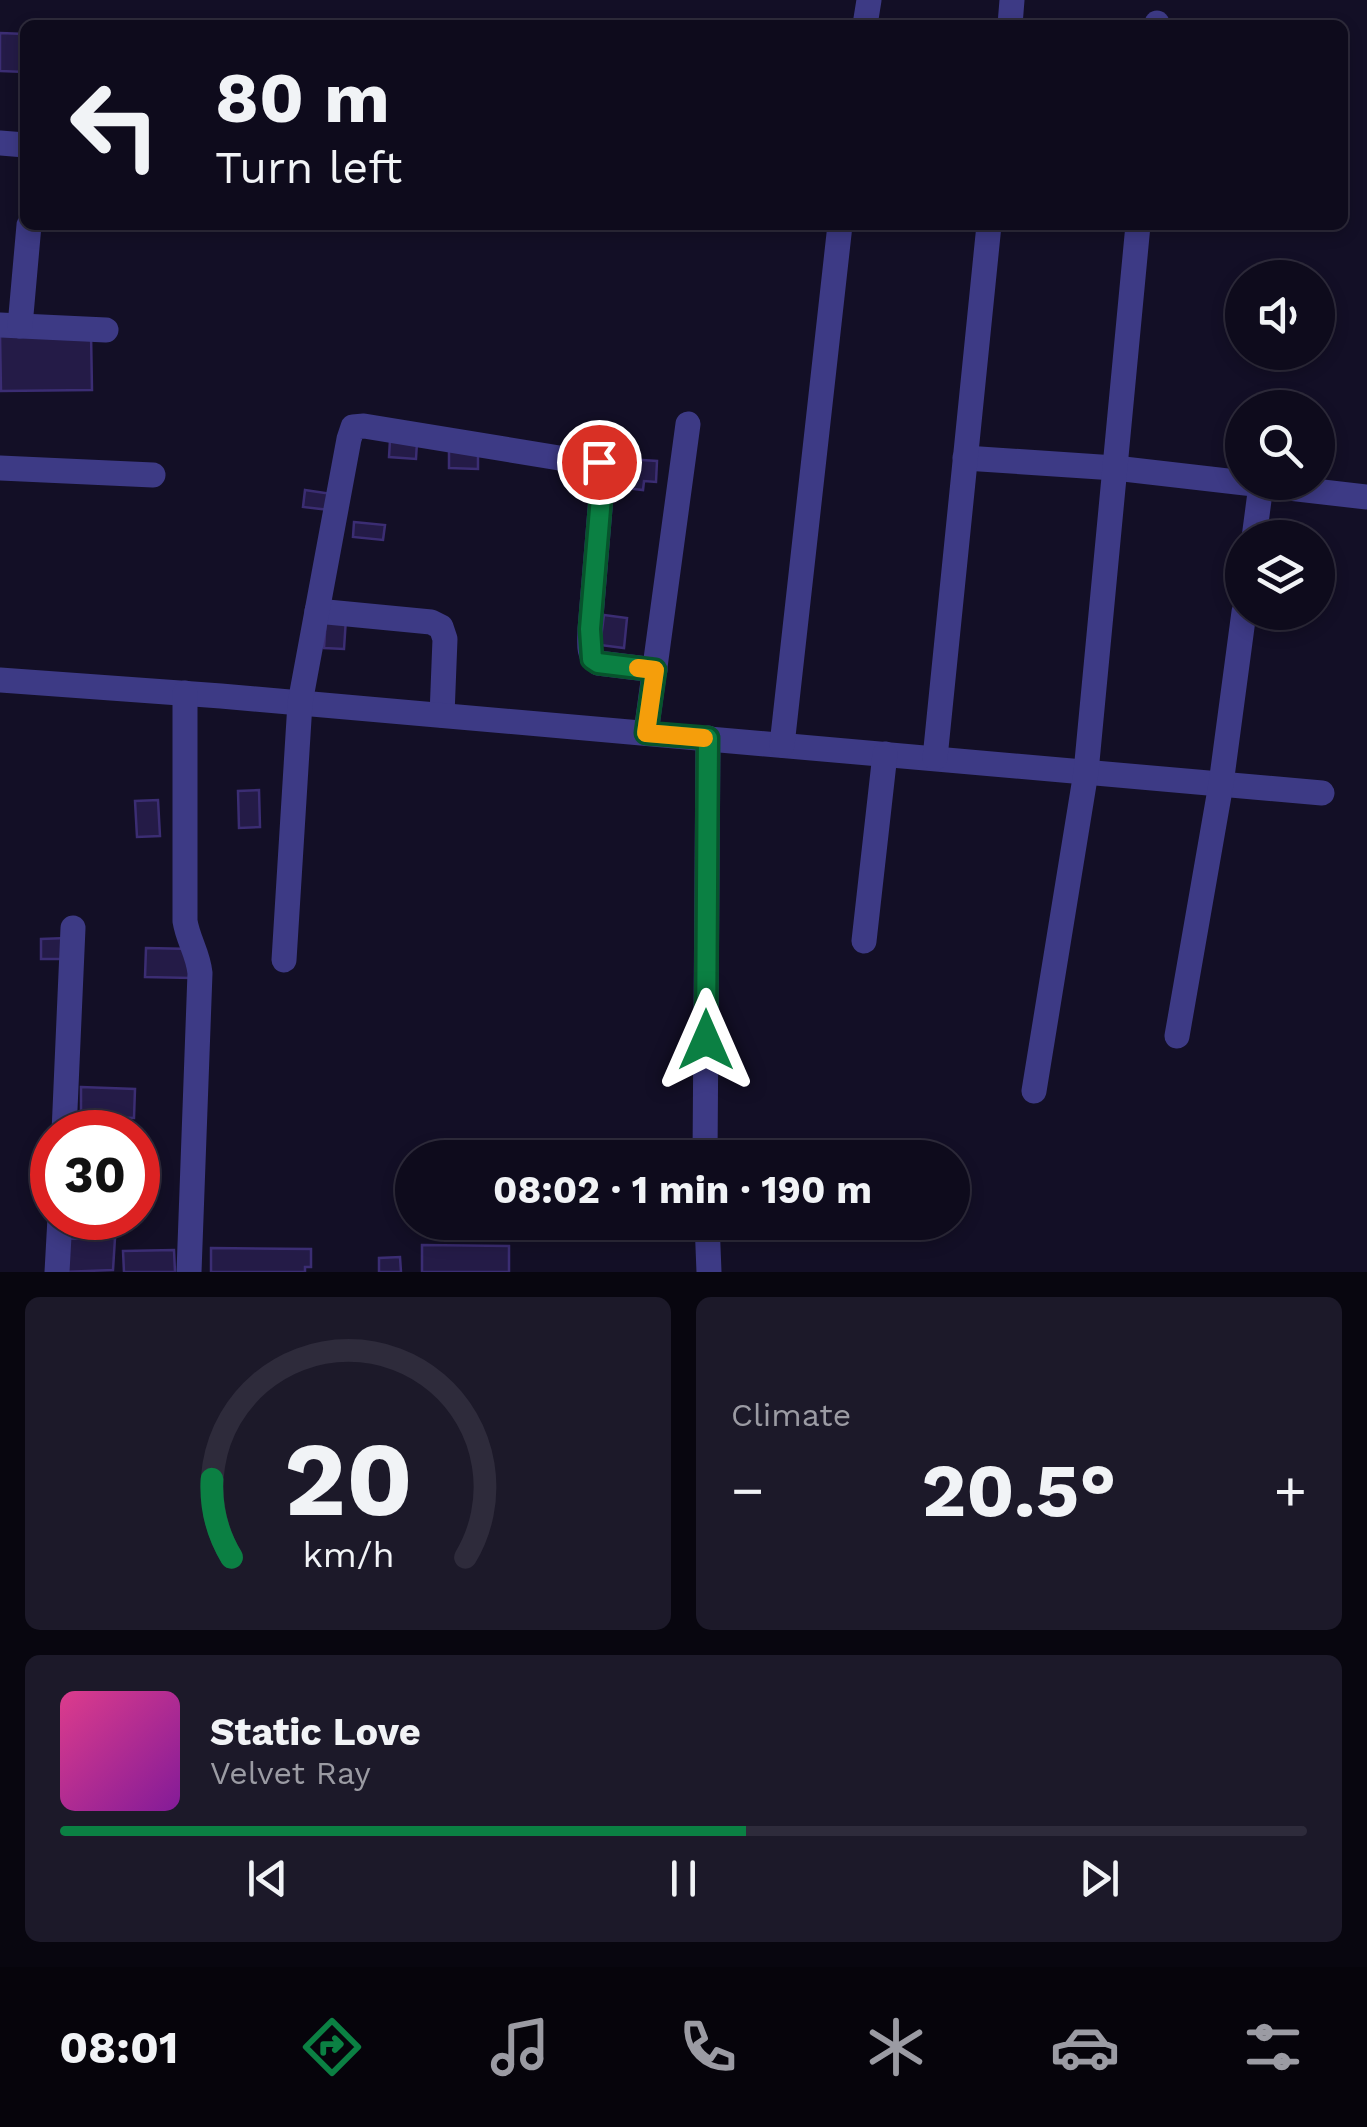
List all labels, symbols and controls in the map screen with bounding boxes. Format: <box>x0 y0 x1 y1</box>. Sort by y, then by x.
text: 80 m <box>215 57 390 139</box>
icon: left <box>50 60 180 190</box>
text: Turn left <box>215 141 402 194</box>
map controls <box>1225 260 1335 630</box>
button: sound <box>1225 260 1335 370</box>
button: search <box>1225 390 1335 500</box>
pin <box>557 420 642 505</box>
icon: arrive <box>572 435 627 490</box>
button: layers <box>1225 520 1335 630</box>
position arrow <box>654 988 758 1092</box>
speed limit sign: 30 <box>30 1110 160 1240</box>
text: 08:02 · 1 min · 190 m <box>493 1168 872 1212</box>
text: Climate <box>731 1396 851 1434</box>
text: 20 <box>284 1418 412 1540</box>
text: 20.5° <box>922 1446 1116 1534</box>
text: − <box>731 1458 764 1522</box>
text: + <box>1274 1458 1307 1522</box>
text: km/h <box>302 1534 394 1576</box>
text: Static Love <box>210 1710 421 1754</box>
text: Velvet Ray <box>210 1754 371 1792</box>
icon: previous <box>240 1851 295 1906</box>
icon: pause <box>656 1851 711 1906</box>
icon: next <box>1072 1851 1127 1906</box>
icon: directions <box>297 2012 367 2082</box>
icon: music <box>485 2012 555 2082</box>
icon: phone <box>673 2012 743 2082</box>
icon: climate <box>861 2012 931 2082</box>
icon: car <box>1050 2012 1120 2082</box>
icon: filters <box>1238 2012 1308 2082</box>
text: 08:01 <box>59 2021 178 2074</box>

